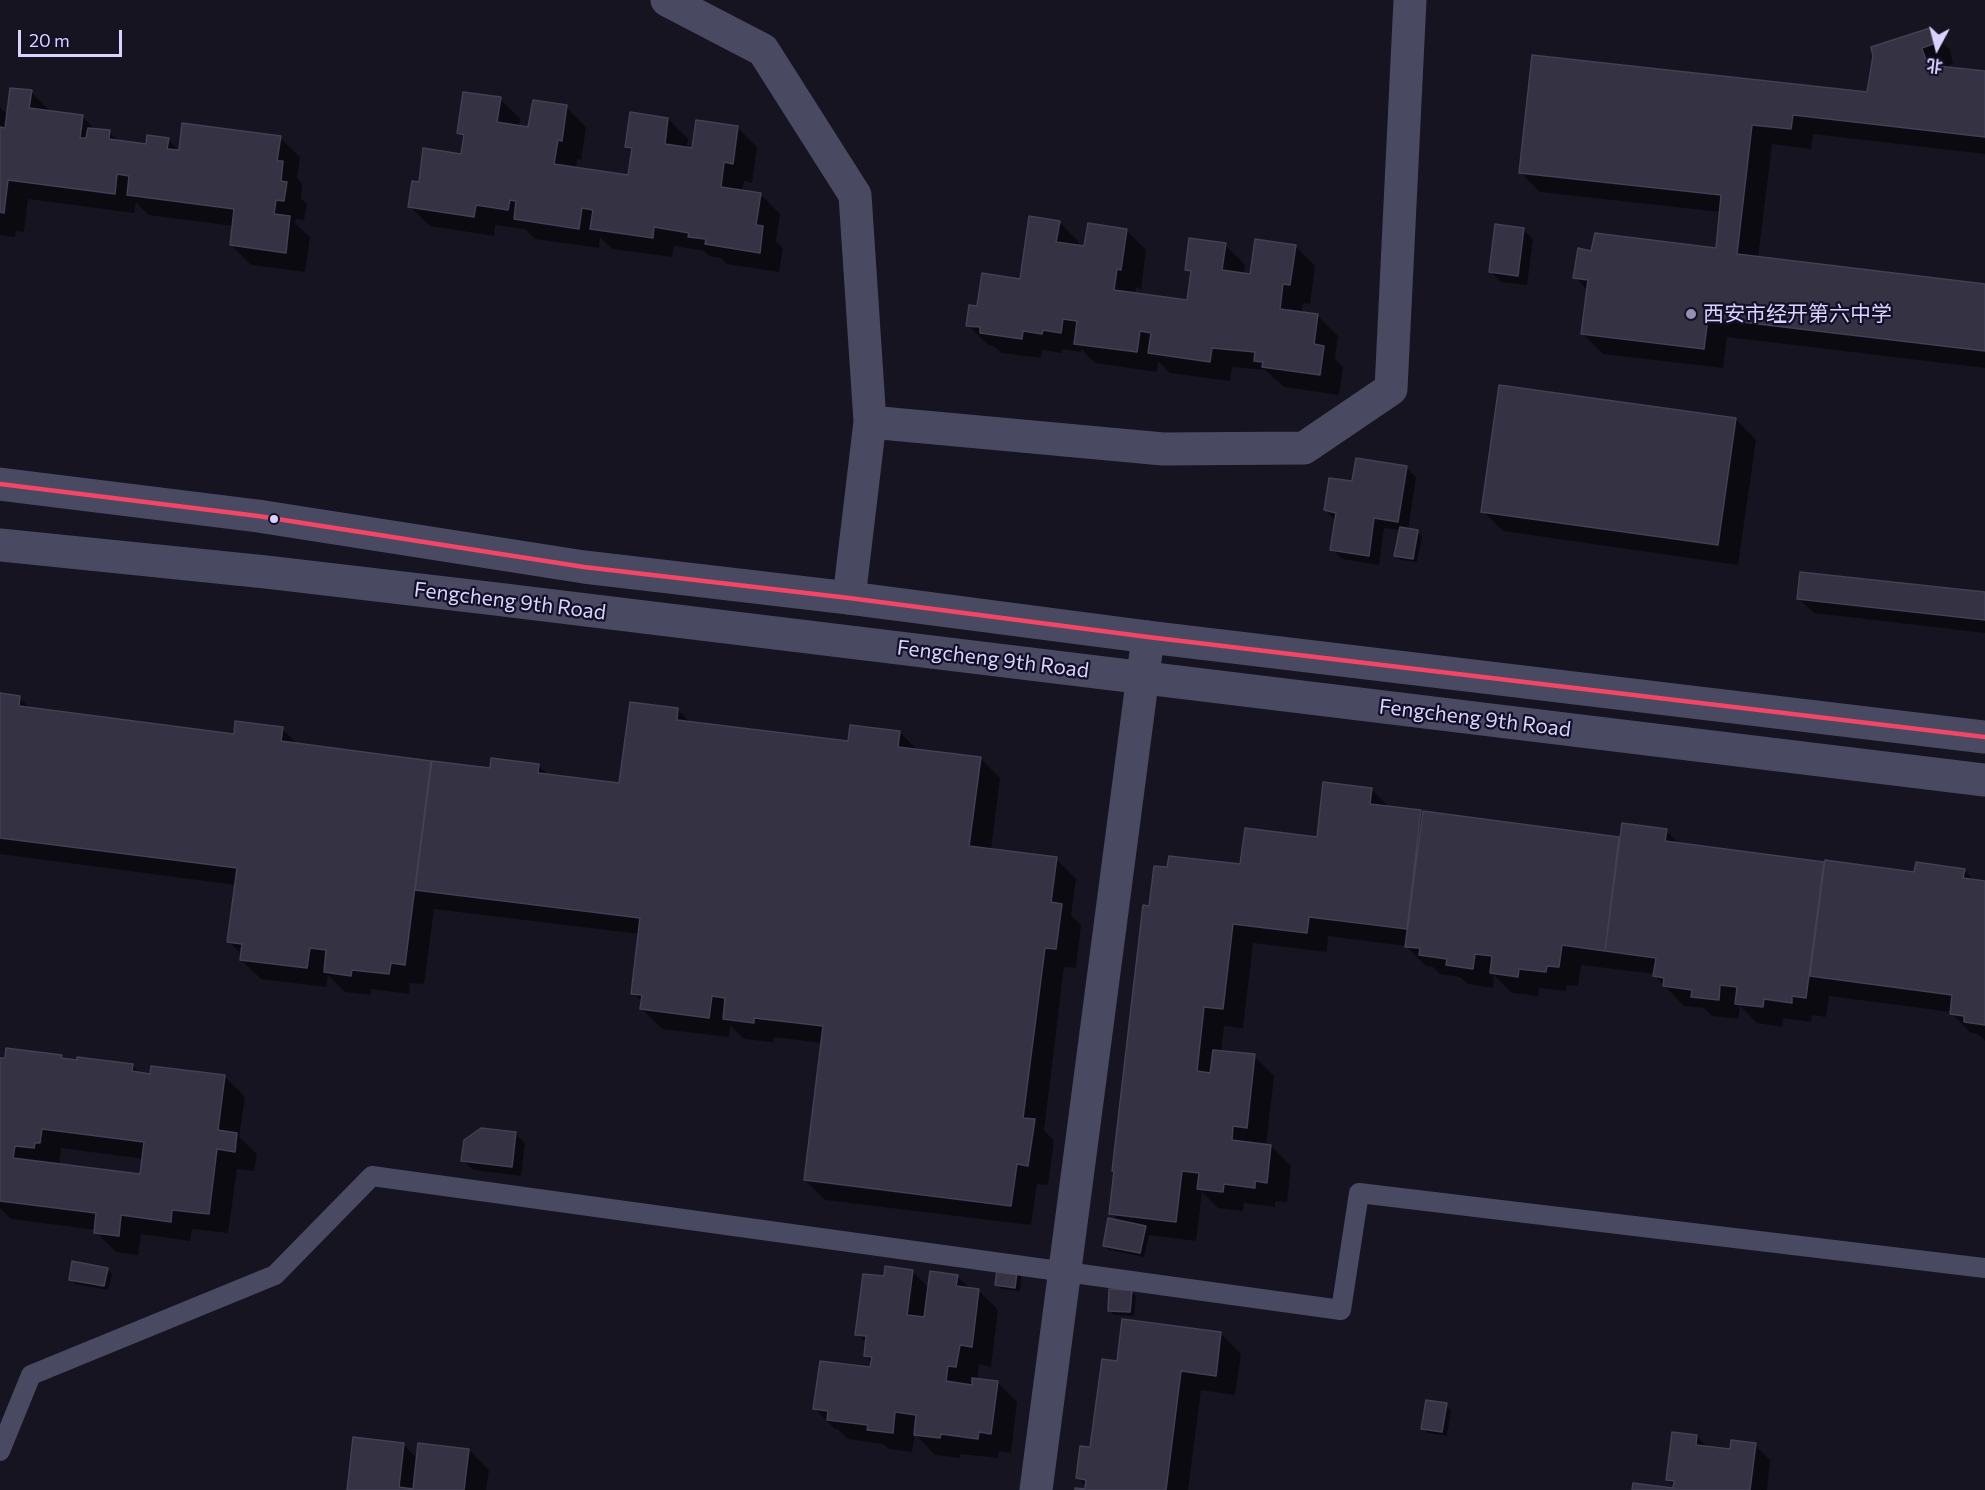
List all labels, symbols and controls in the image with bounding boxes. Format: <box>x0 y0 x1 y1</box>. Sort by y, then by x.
scale bar <box>21 18 124 56</box>
north arrow <box>1907 18 1967 78</box>
text: 20 m <box>29 29 70 51</box>
text: 北 <box>1926 56 1944 77</box>
place label: 西安市经开第六中学 <box>1703 301 1892 327</box>
marker: 西安市经开第六中学 <box>1684 307 1698 321</box>
unlabelled marker <box>268 513 280 525</box>
street label: Fengcheng 9th Road <box>413 577 607 625</box>
street label: Fengcheng 9th Road <box>896 635 1090 683</box>
street label: Fengcheng 9th Road <box>1378 694 1572 742</box>

